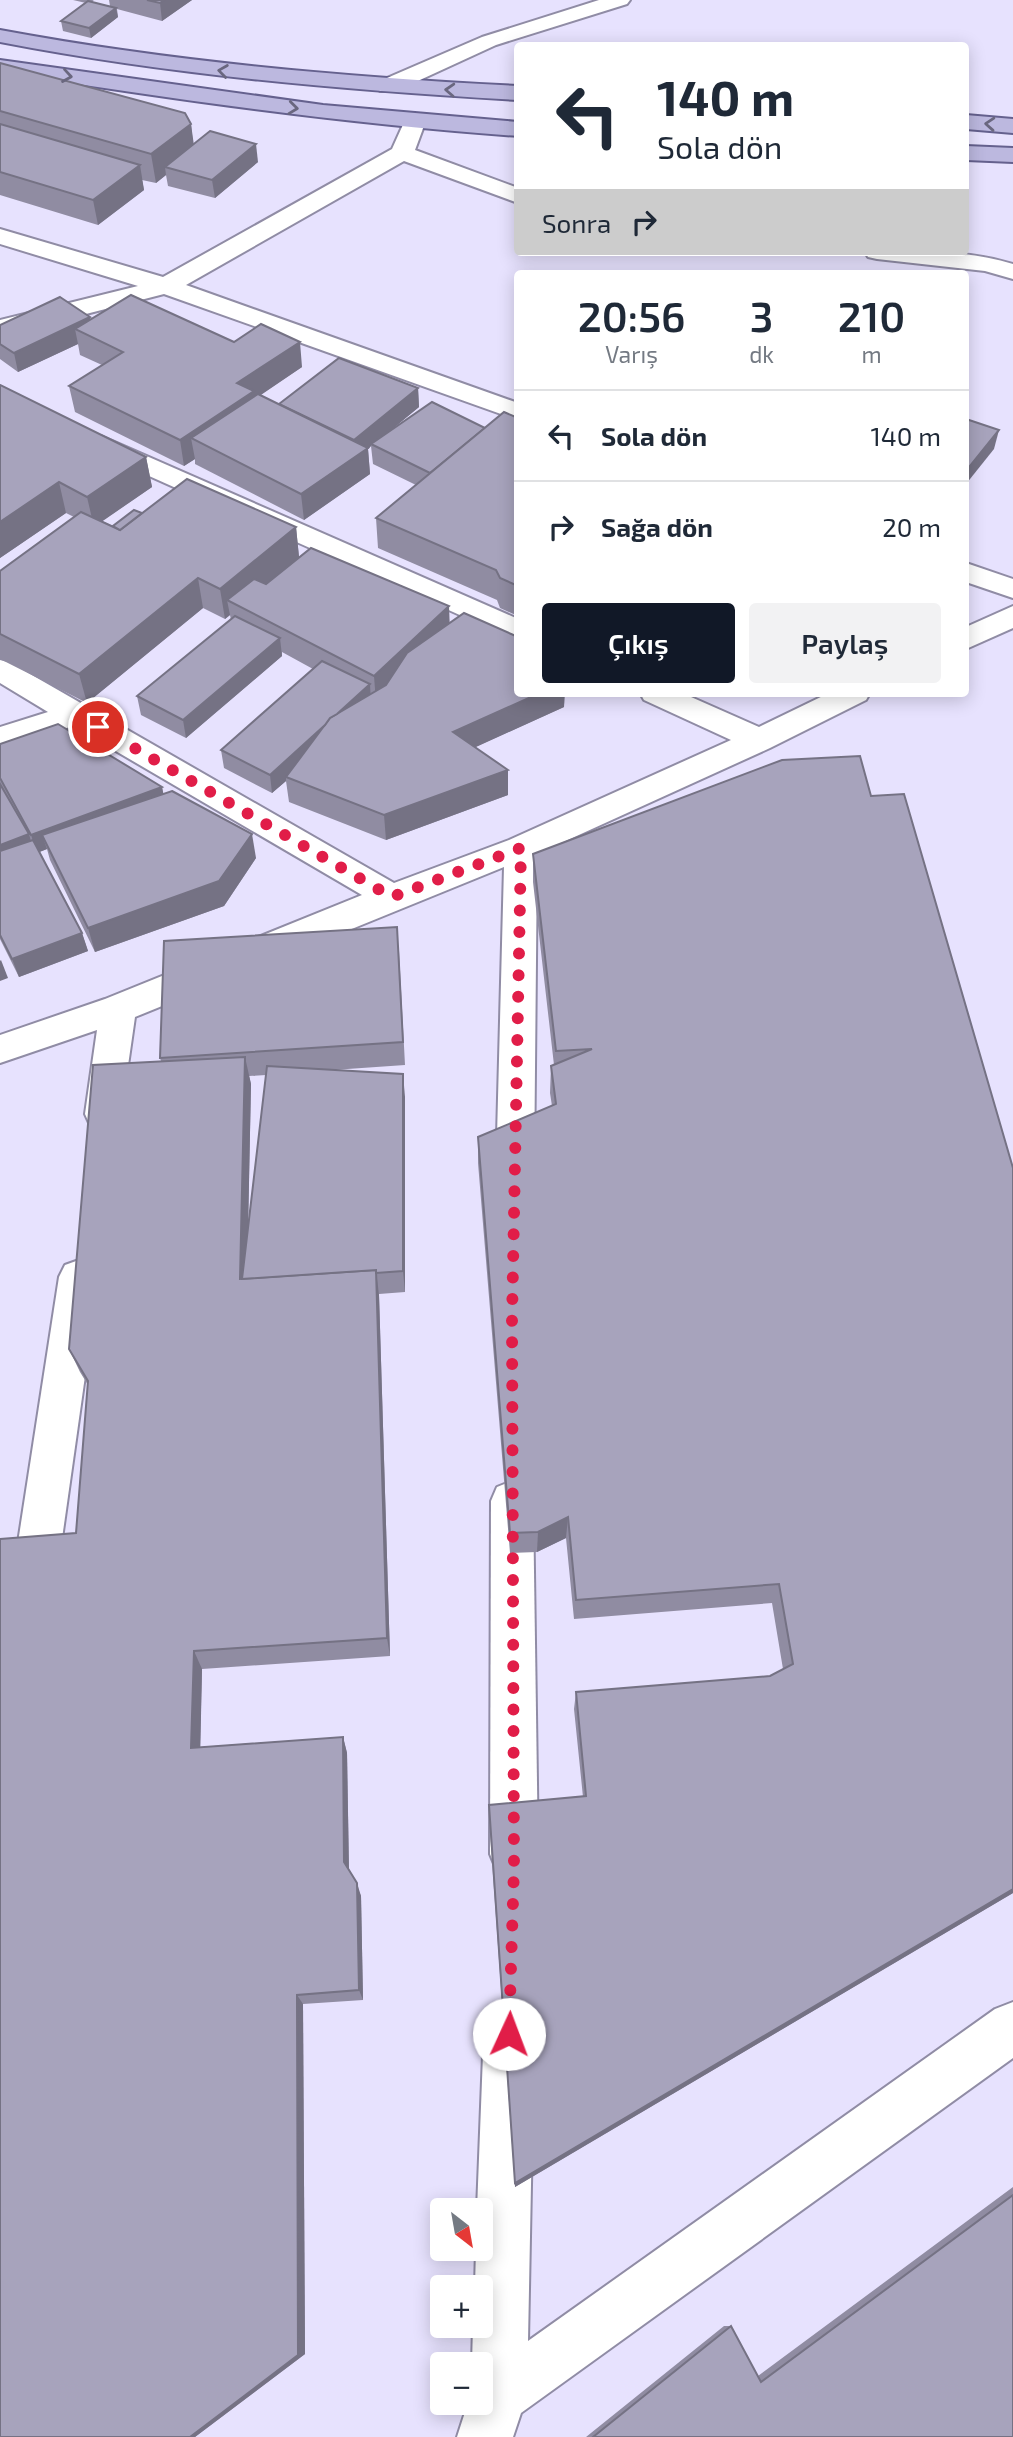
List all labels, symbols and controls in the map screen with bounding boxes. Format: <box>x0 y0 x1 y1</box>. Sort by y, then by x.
one-way arrow <box>217 64 229 79</box>
text: 140 m <box>657 67 794 126</box>
one-way arrow <box>62 68 73 83</box>
icon: left <box>542 70 633 161</box>
one-way arrow <box>444 82 455 97</box>
one-way arrow <box>287 101 298 116</box>
one-way arrow <box>984 117 995 132</box>
text: Sola dön <box>657 127 782 165</box>
icon: right <box>625 203 663 241</box>
text: Sonra <box>542 207 611 238</box>
text: 20:56 <box>578 290 685 340</box>
text: 3 <box>750 290 773 340</box>
text: 210 <box>838 290 905 340</box>
text: Varış <box>605 340 658 368</box>
text: dk <box>749 340 774 368</box>
text: m <box>861 340 882 368</box>
icon: left <box>542 417 580 455</box>
text: Sola dön <box>601 420 707 451</box>
text: 140 m <box>870 420 941 451</box>
icon: right <box>542 508 580 546</box>
text: Sağa dön <box>601 511 713 542</box>
text: 20 m <box>882 511 941 542</box>
button: Çıkış <box>542 603 735 683</box>
button: Paylaş <box>749 603 941 683</box>
pin <box>68 697 128 757</box>
icon: arrive <box>79 708 117 746</box>
position arrow <box>472 1997 546 2071</box>
north arrow <box>430 2198 494 2261</box>
map controls <box>430 2198 493 2415</box>
button: + <box>430 2275 493 2338</box>
button: − <box>430 2352 493 2415</box>

